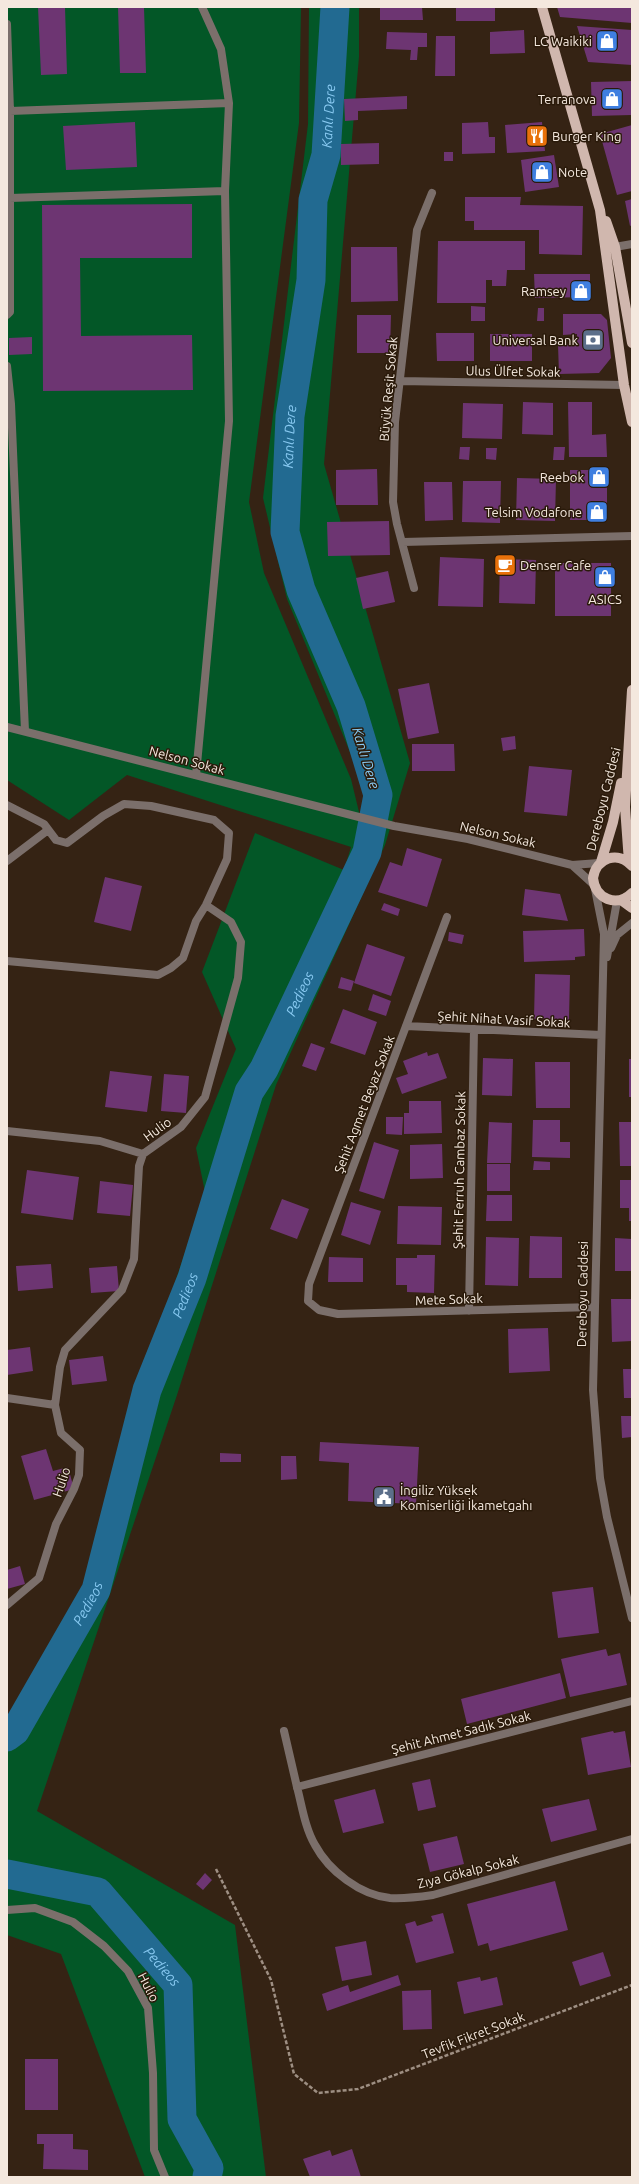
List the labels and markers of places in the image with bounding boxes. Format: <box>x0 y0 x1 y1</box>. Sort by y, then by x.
shop icon: LC Waikiki <box>594 28 620 54</box>
place label: LC Waikiki <box>534 34 592 48</box>
shop icon: Terranova <box>599 86 625 112</box>
place label: Terranova <box>538 92 596 106</box>
restaurant icon: Burger King <box>524 123 550 149</box>
place label: Burger King <box>552 129 621 143</box>
shop icon: Note <box>529 159 555 185</box>
place label: Note <box>558 165 587 179</box>
shop icon: Ramsey <box>568 278 594 304</box>
place label: Ramsey <box>521 284 566 298</box>
bank icon: Universal Bank <box>580 327 606 353</box>
place label: Universal Bank <box>493 333 578 347</box>
shop icon: Reebok <box>586 464 612 490</box>
place label: Reebok <box>540 470 584 484</box>
shop icon: Telsim Vodafone <box>584 499 610 525</box>
place label: Telsim Vodafone <box>485 505 582 519</box>
cafe icon: Denser Cafe <box>492 552 518 578</box>
place label: Denser Cafe <box>520 558 591 572</box>
shop icon: ASICS <box>592 564 618 590</box>
place label: ASICS <box>588 592 622 606</box>
place label: İngiliz Yüksek Komiserliği İkametgahı <box>400 1482 532 1512</box>
public building icon: İngiliz Yüksek Komiserliği İkametgahı <box>371 1484 397 1510</box>

